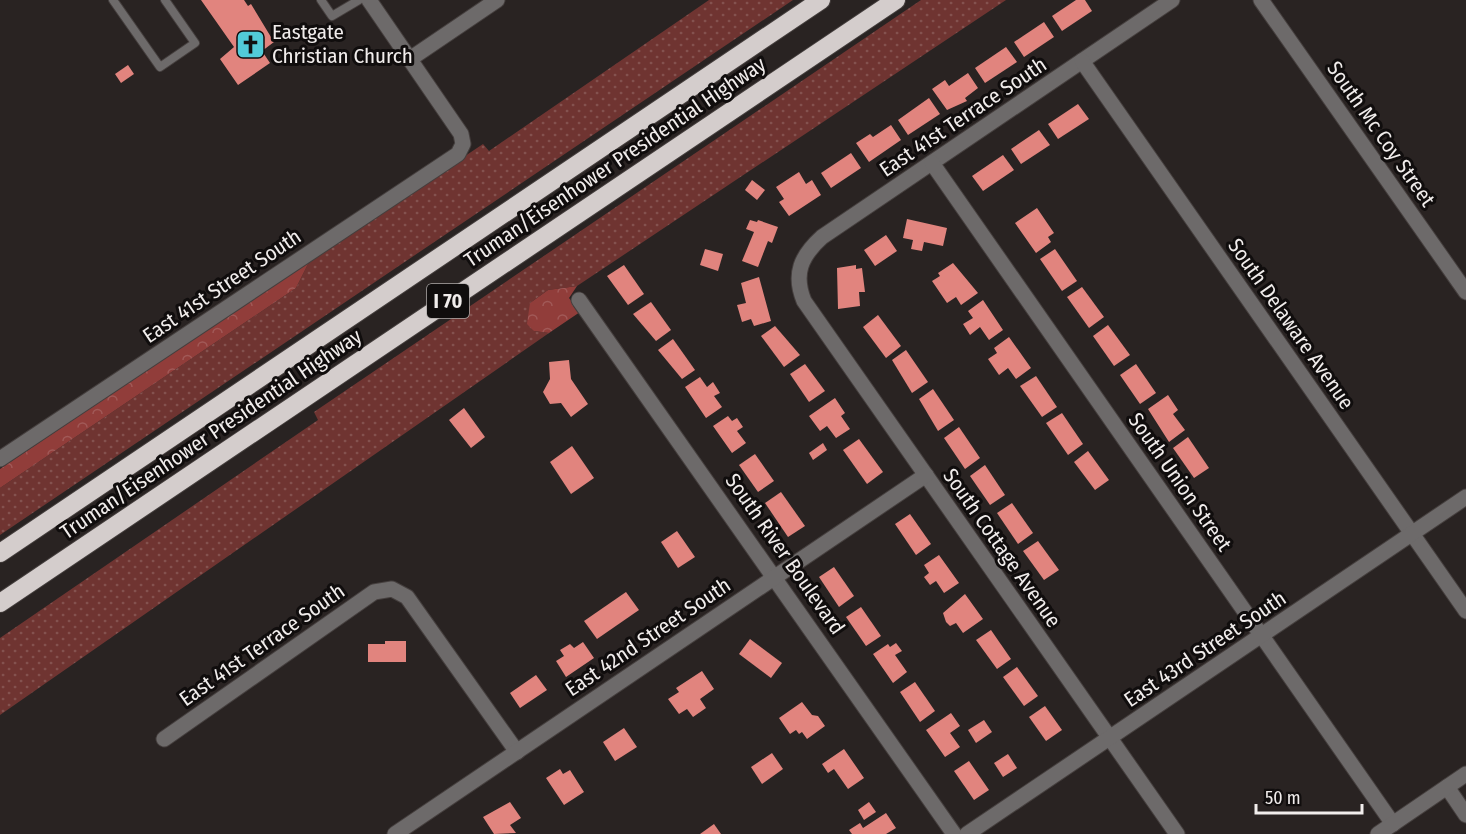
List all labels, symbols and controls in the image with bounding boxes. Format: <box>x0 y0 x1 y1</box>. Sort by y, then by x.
place label: Eastgate Christian Church <box>272 19 413 69</box>
church icon: Eastgate Christian Church <box>235 28 267 60</box>
street label: Truman/Eisenhower Presidential Highway <box>459 51 771 273</box>
street label: East 41st Terrace South <box>874 51 1052 183</box>
street label: South Mc Coy Street <box>1321 56 1441 212</box>
street label: East 41st Street South <box>138 223 306 349</box>
street label: South Delaware Avenue <box>1222 234 1360 414</box>
road number: I 70 <box>427 284 469 318</box>
street label: Truman/Eisenhower Presidential Highway <box>55 323 367 545</box>
street label: South Union Street <box>1123 408 1237 556</box>
street label: South Cottage Avenue <box>937 463 1067 633</box>
street label: South River Boulevard <box>720 469 850 639</box>
street label: East 42nd Street South <box>560 572 736 702</box>
street label: East 41st Terrace South <box>174 578 350 712</box>
street label: East 43rd Street South <box>1119 585 1291 713</box>
scale bar <box>1256 777 1362 815</box>
text: 50 m <box>1265 787 1301 809</box>

